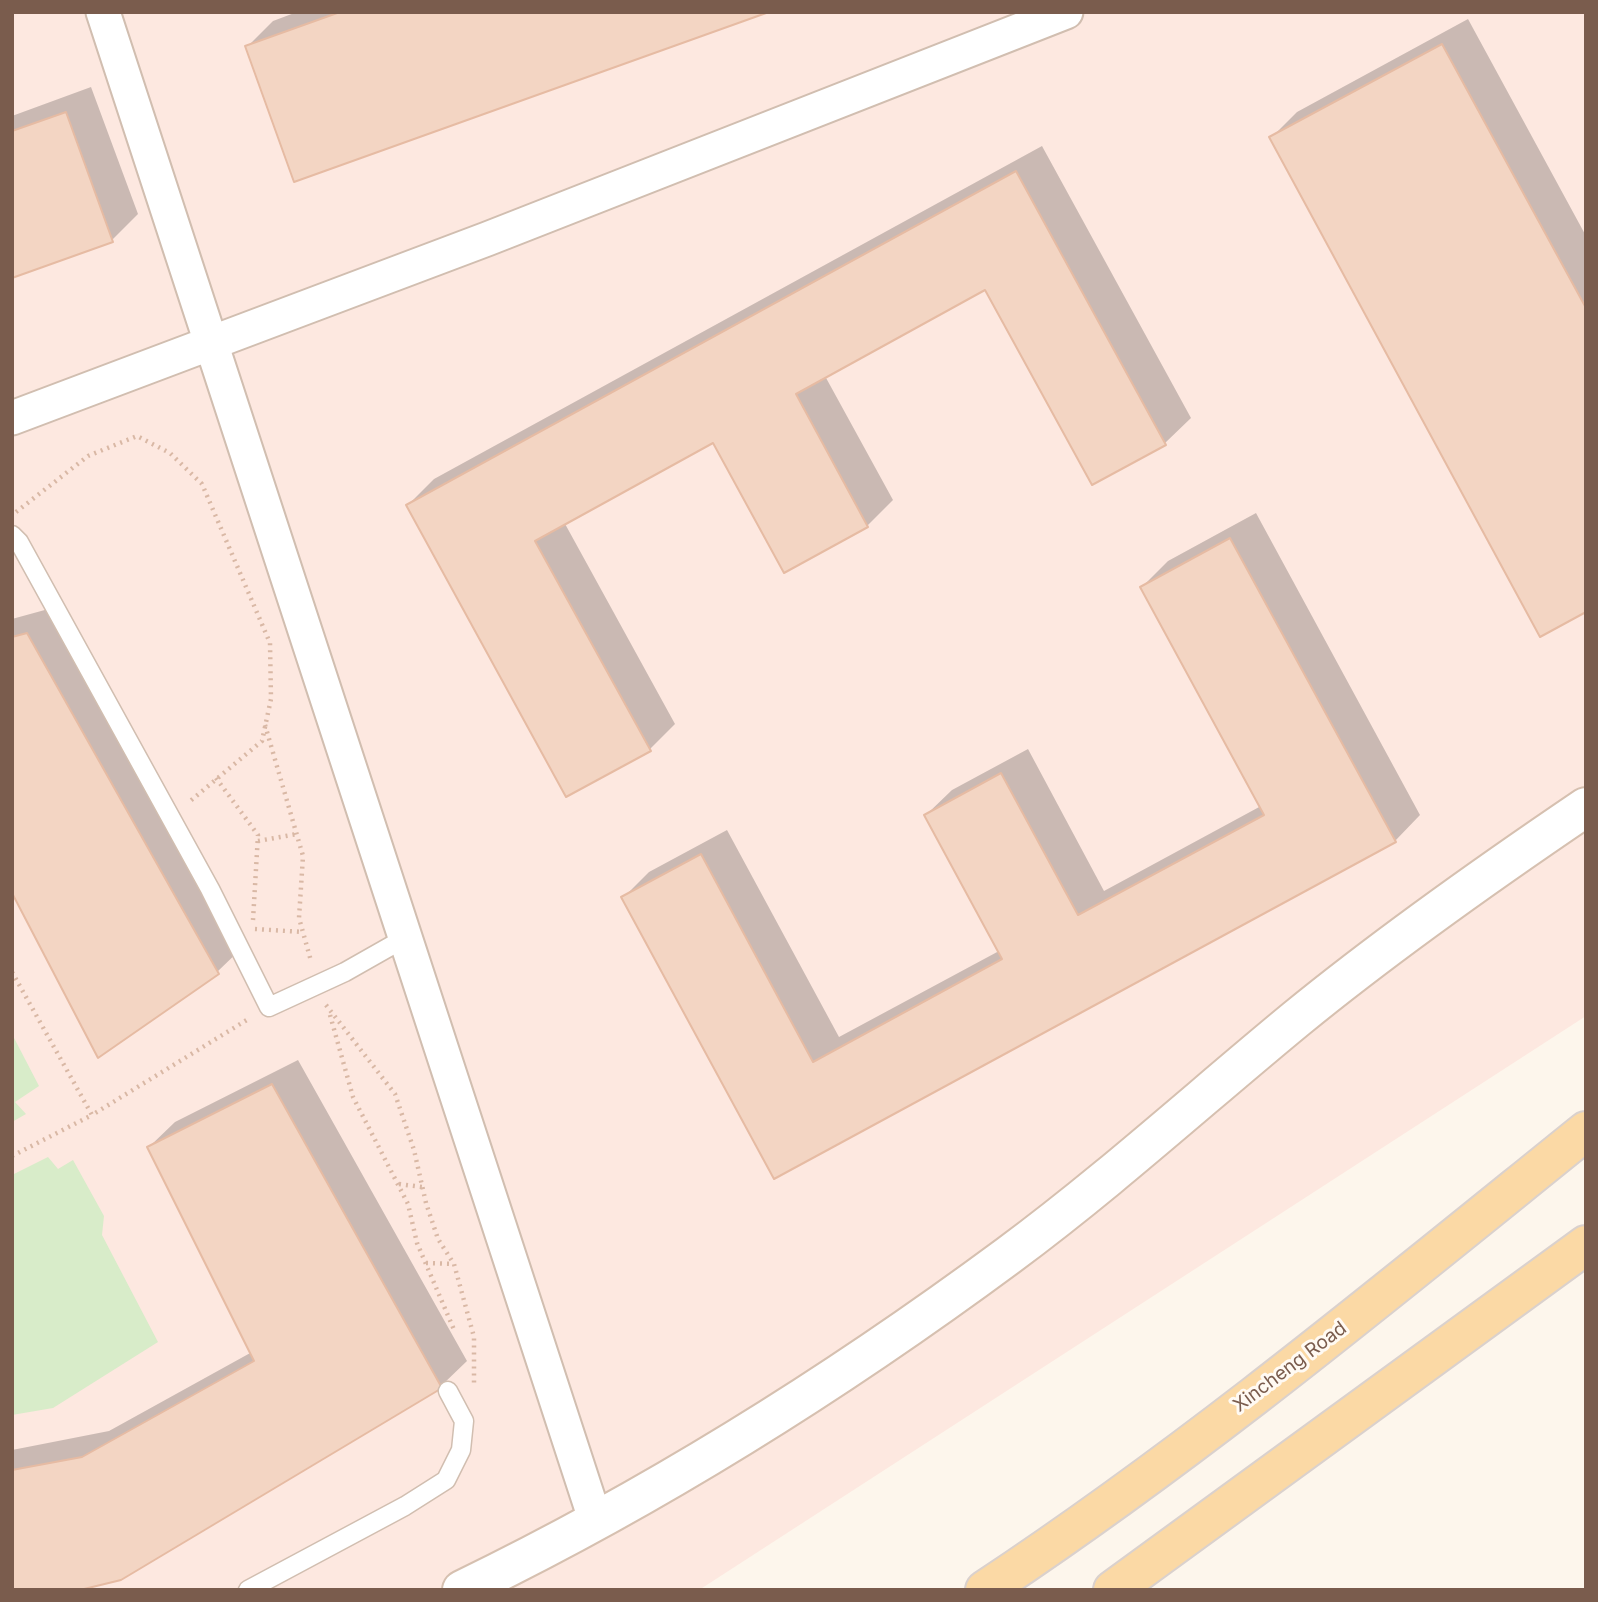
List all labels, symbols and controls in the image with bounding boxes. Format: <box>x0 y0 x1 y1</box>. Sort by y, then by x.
street label: Xincheng Road <box>1229 1317 1351 1417</box>

